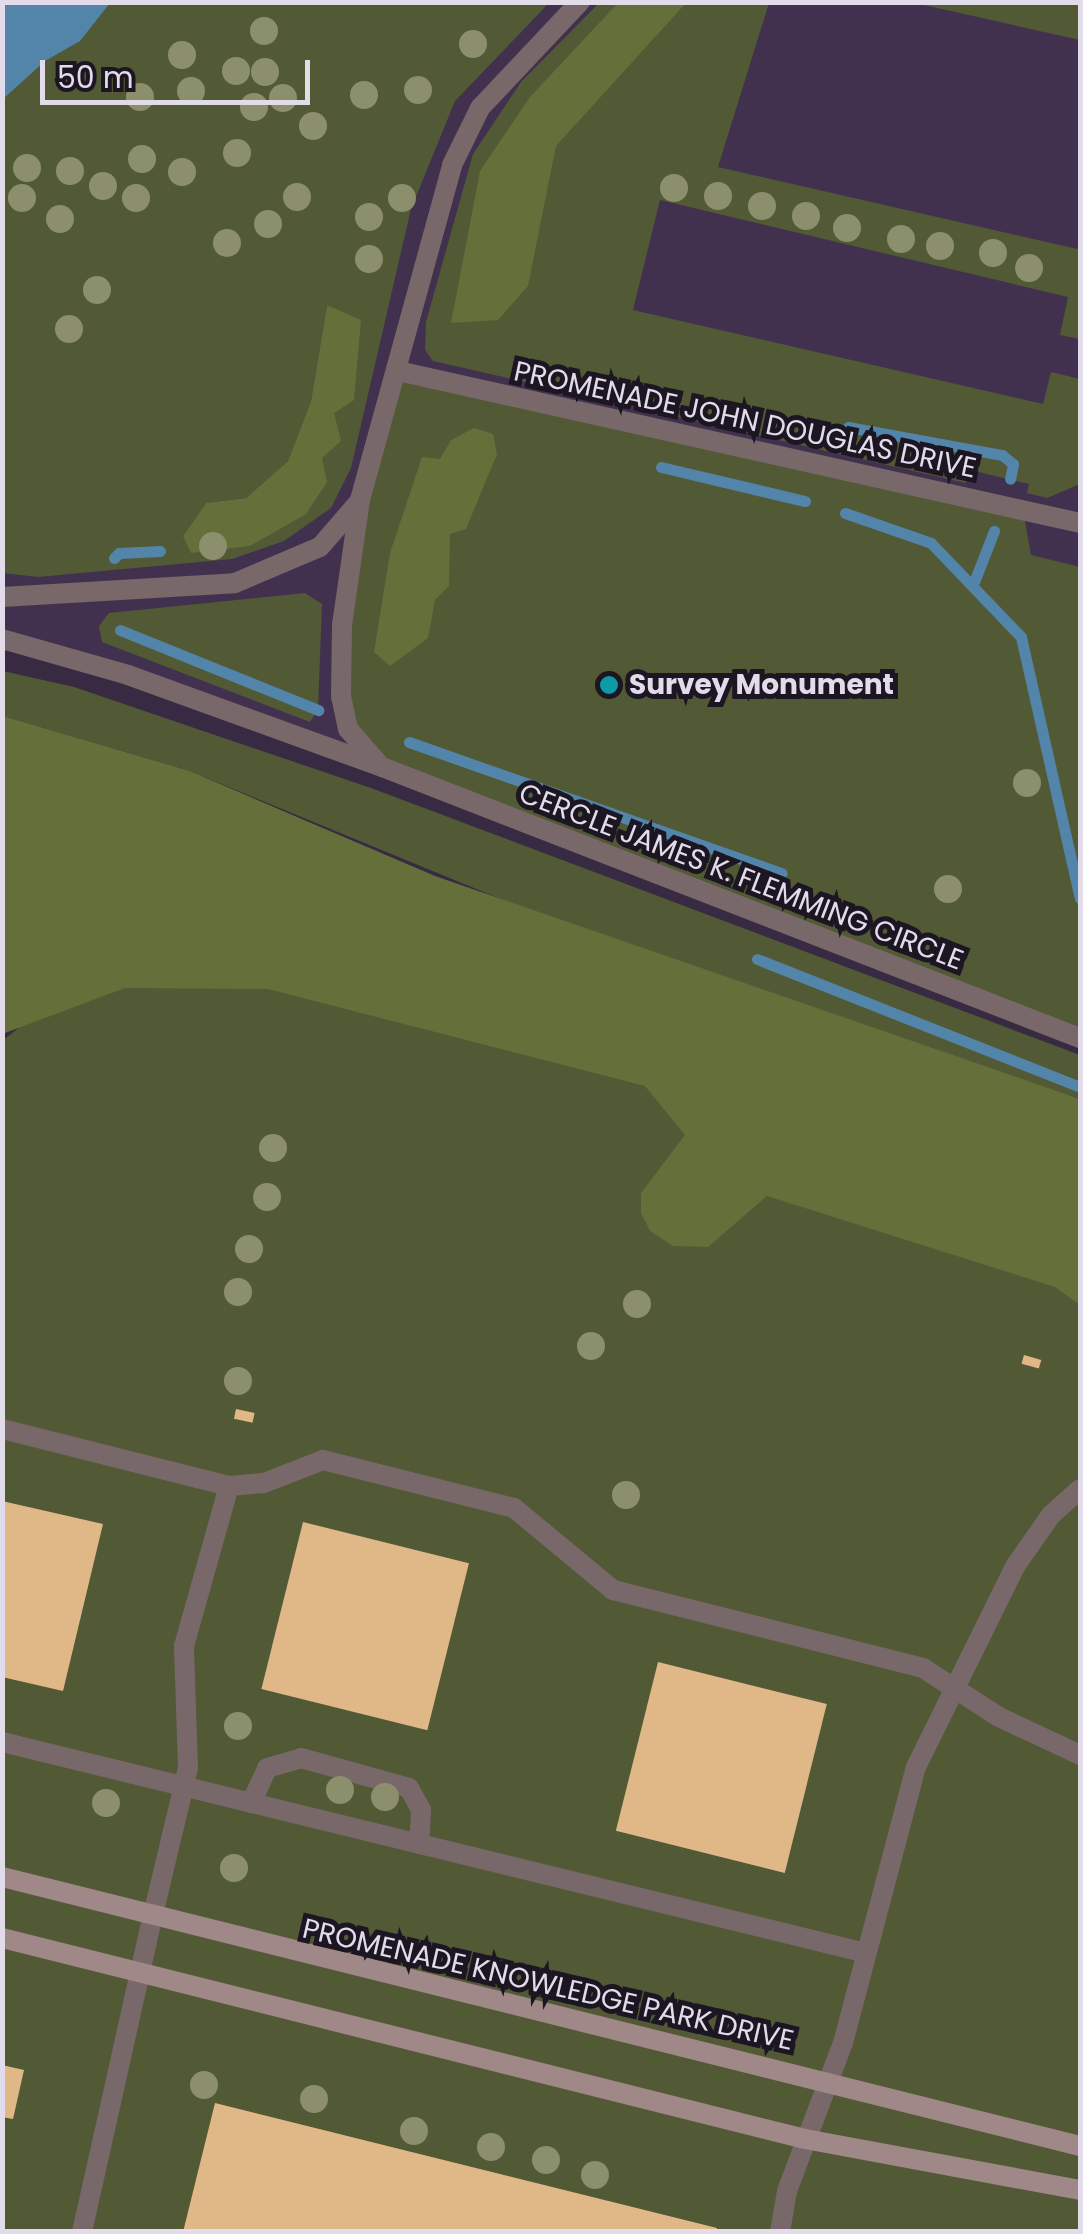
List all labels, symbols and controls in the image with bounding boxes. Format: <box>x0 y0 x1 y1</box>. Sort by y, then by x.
scale bar <box>45 40 315 102</box>
text: 50 m <box>57 56 134 99</box>
street label: PROMENADE JOHN DOUGLAS DRIVE <box>511 355 979 485</box>
place label: Survey Monument <box>629 668 894 702</box>
marker: Survey Monument <box>598 674 620 696</box>
street label: CERCLE JAMES K. FLEMMING CIRCLE <box>514 777 968 977</box>
street label: PROMENADE KNOWLEDGE PARK DRIVE <box>299 1912 797 2058</box>

